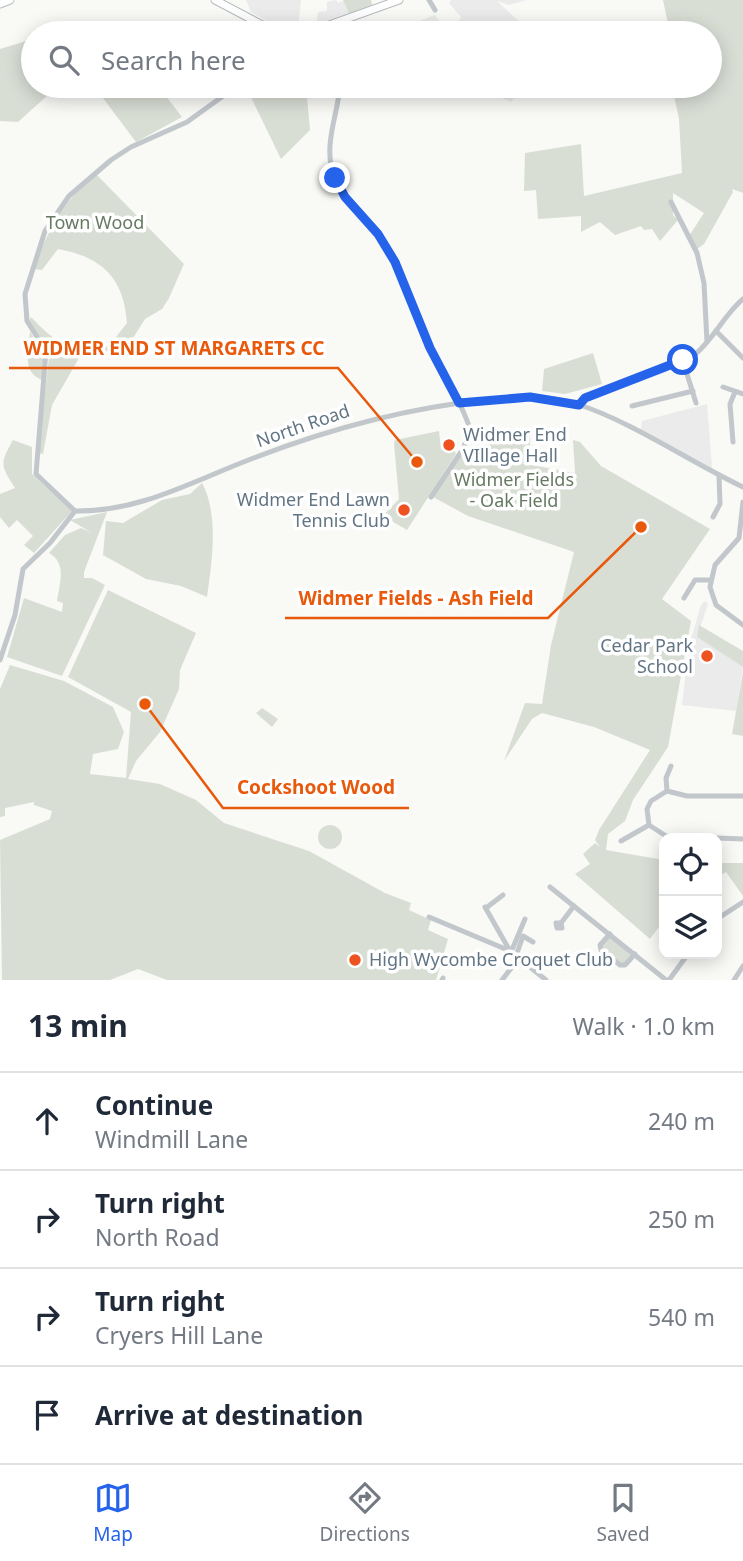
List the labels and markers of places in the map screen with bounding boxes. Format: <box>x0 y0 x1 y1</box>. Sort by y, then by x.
callout: WIDMER END ST MARGARETS CC <box>9 328 338 368</box>
place label: Widmer End VIllage Hall <box>463 422 567 467</box>
marker: Widmer End VIllage Hall <box>441 437 457 453</box>
place label: Widmer End Lawn Tennis Club <box>237 487 390 532</box>
marker: Widmer End Lawn Tennis Club <box>396 502 412 518</box>
callout: Widmer Fields - Ash Field <box>285 578 548 618</box>
place label: Cedar Park School <box>600 633 693 678</box>
marker: Cedar Park School <box>699 648 715 664</box>
callout: Cockshoot Wood <box>223 768 409 808</box>
place label: High Wycombe Croquet Club <box>369 947 613 971</box>
marker: High Wycombe Croquet Club <box>347 952 363 968</box>

